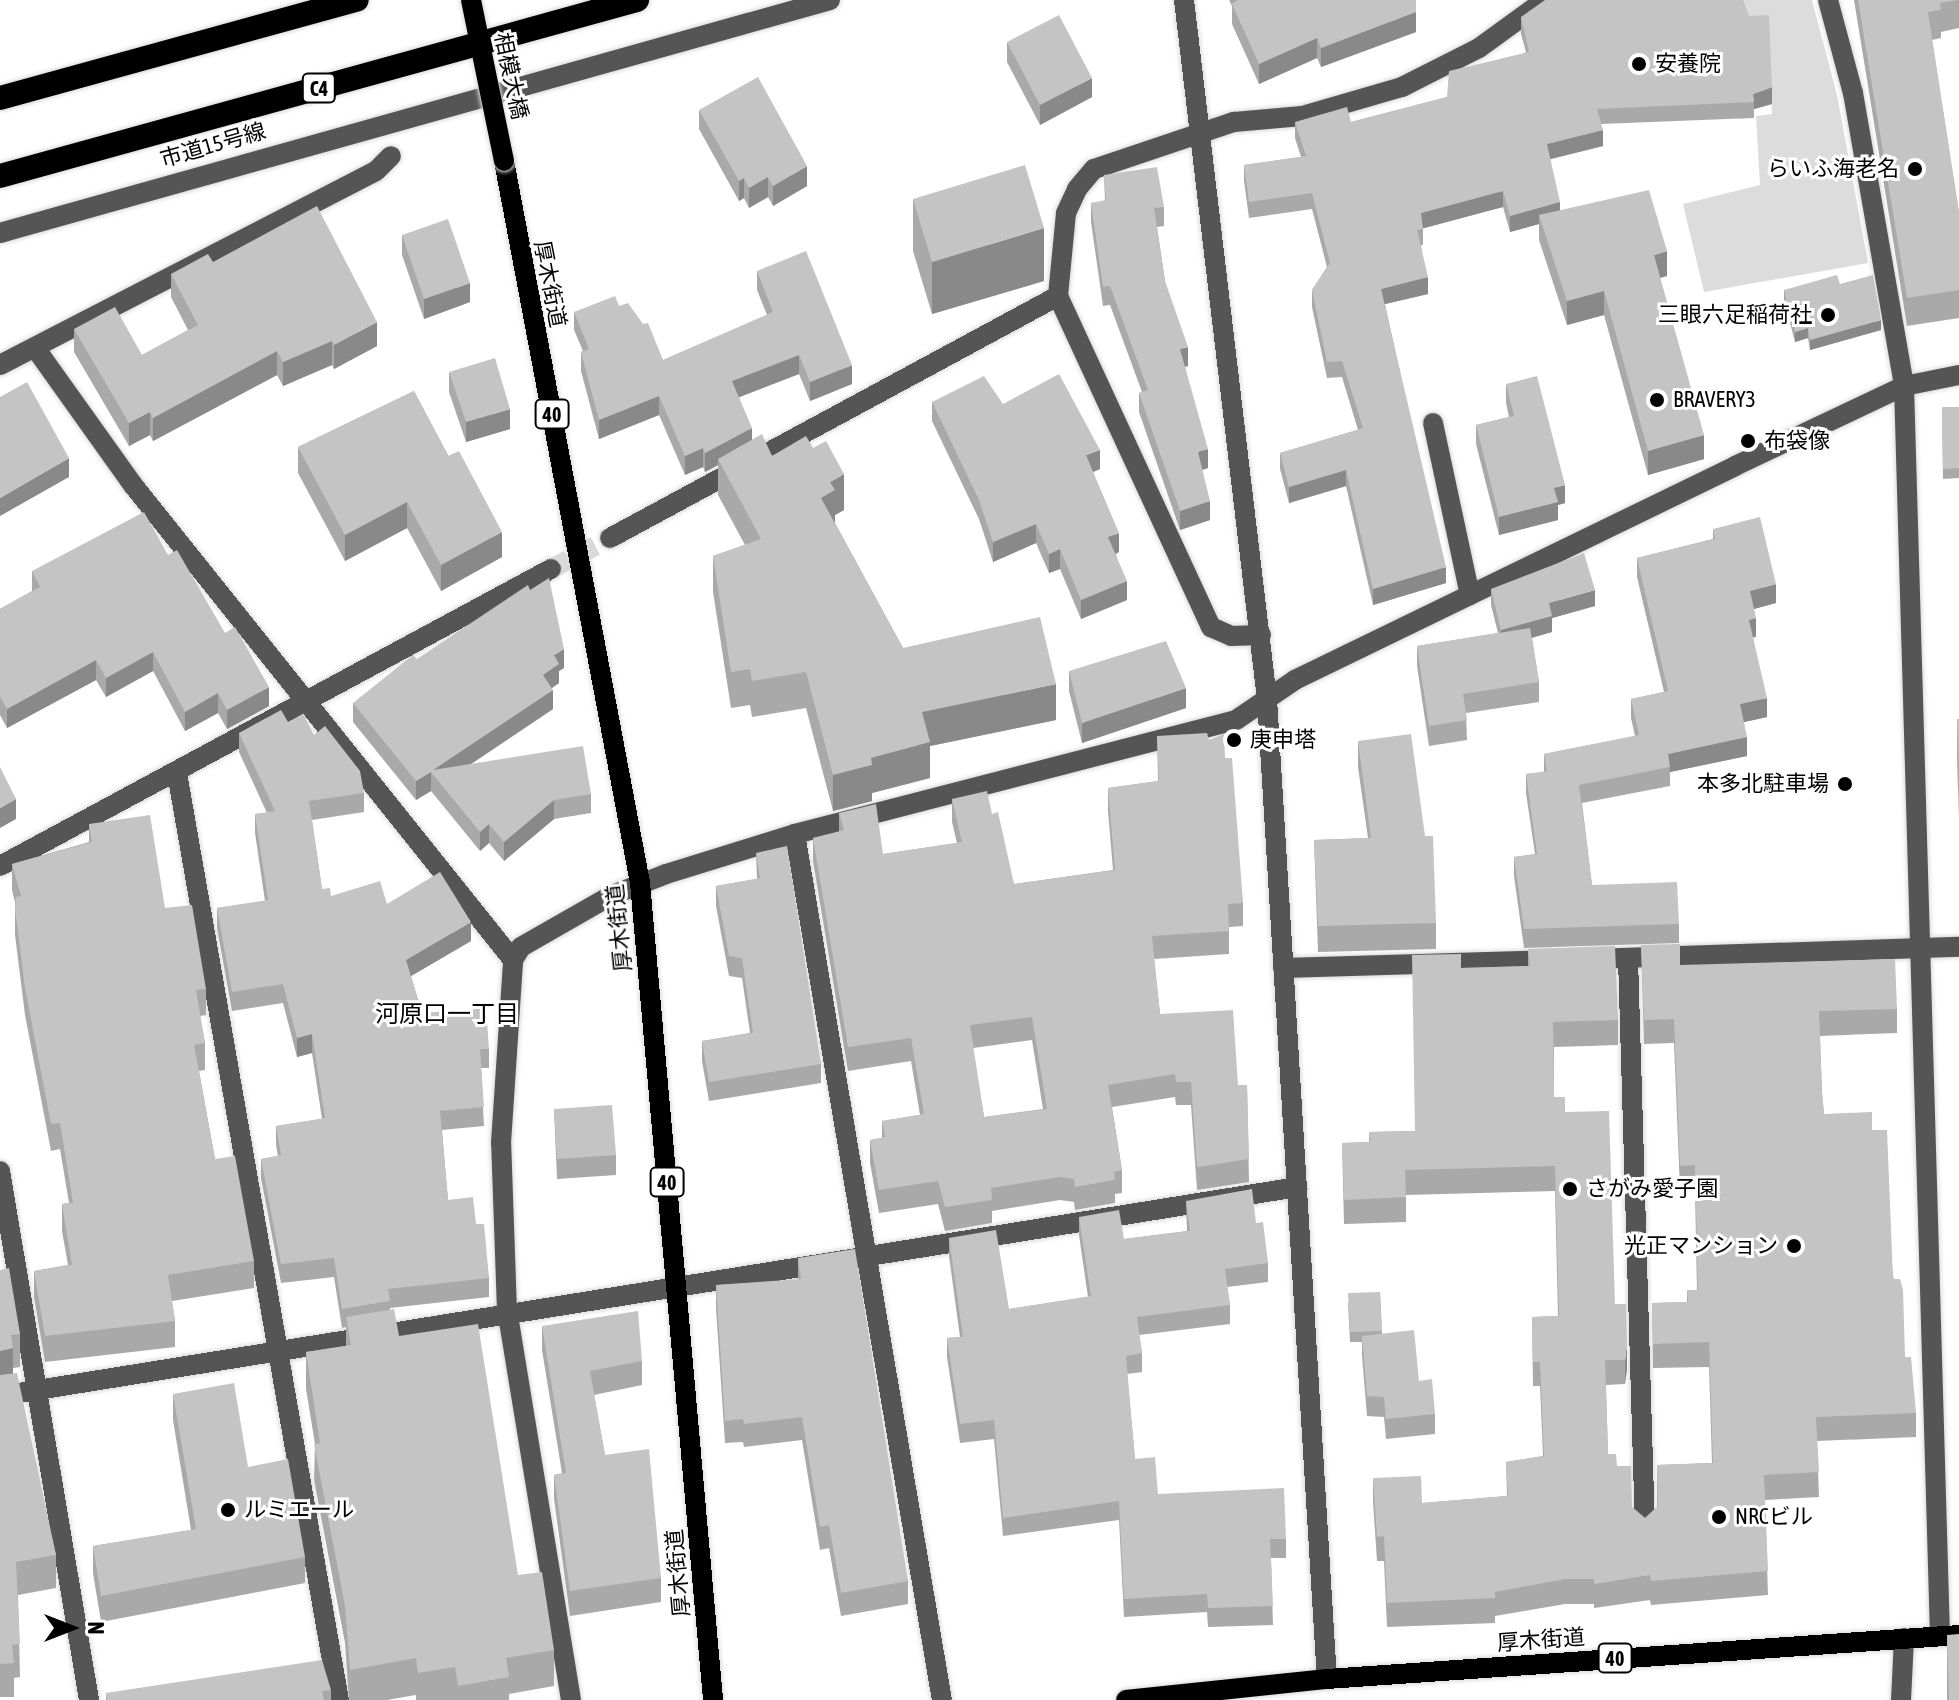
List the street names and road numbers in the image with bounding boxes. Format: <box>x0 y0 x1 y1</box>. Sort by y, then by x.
street label: 相模大橋 <box>489 30 533 122</box>
road number: C4 <box>301 72 337 104</box>
street label: 市道15号線 <box>157 117 269 173</box>
street label: 厚木街道 <box>529 238 571 330</box>
road number: 40 <box>534 398 570 430</box>
street label: 厚木街道 <box>601 883 637 973</box>
road number: 40 <box>649 1166 685 1198</box>
street label: 厚木街道 <box>661 1528 695 1618</box>
street label: 厚木街道 <box>1496 1624 1586 1656</box>
road number: 40 <box>1597 1642 1633 1674</box>

